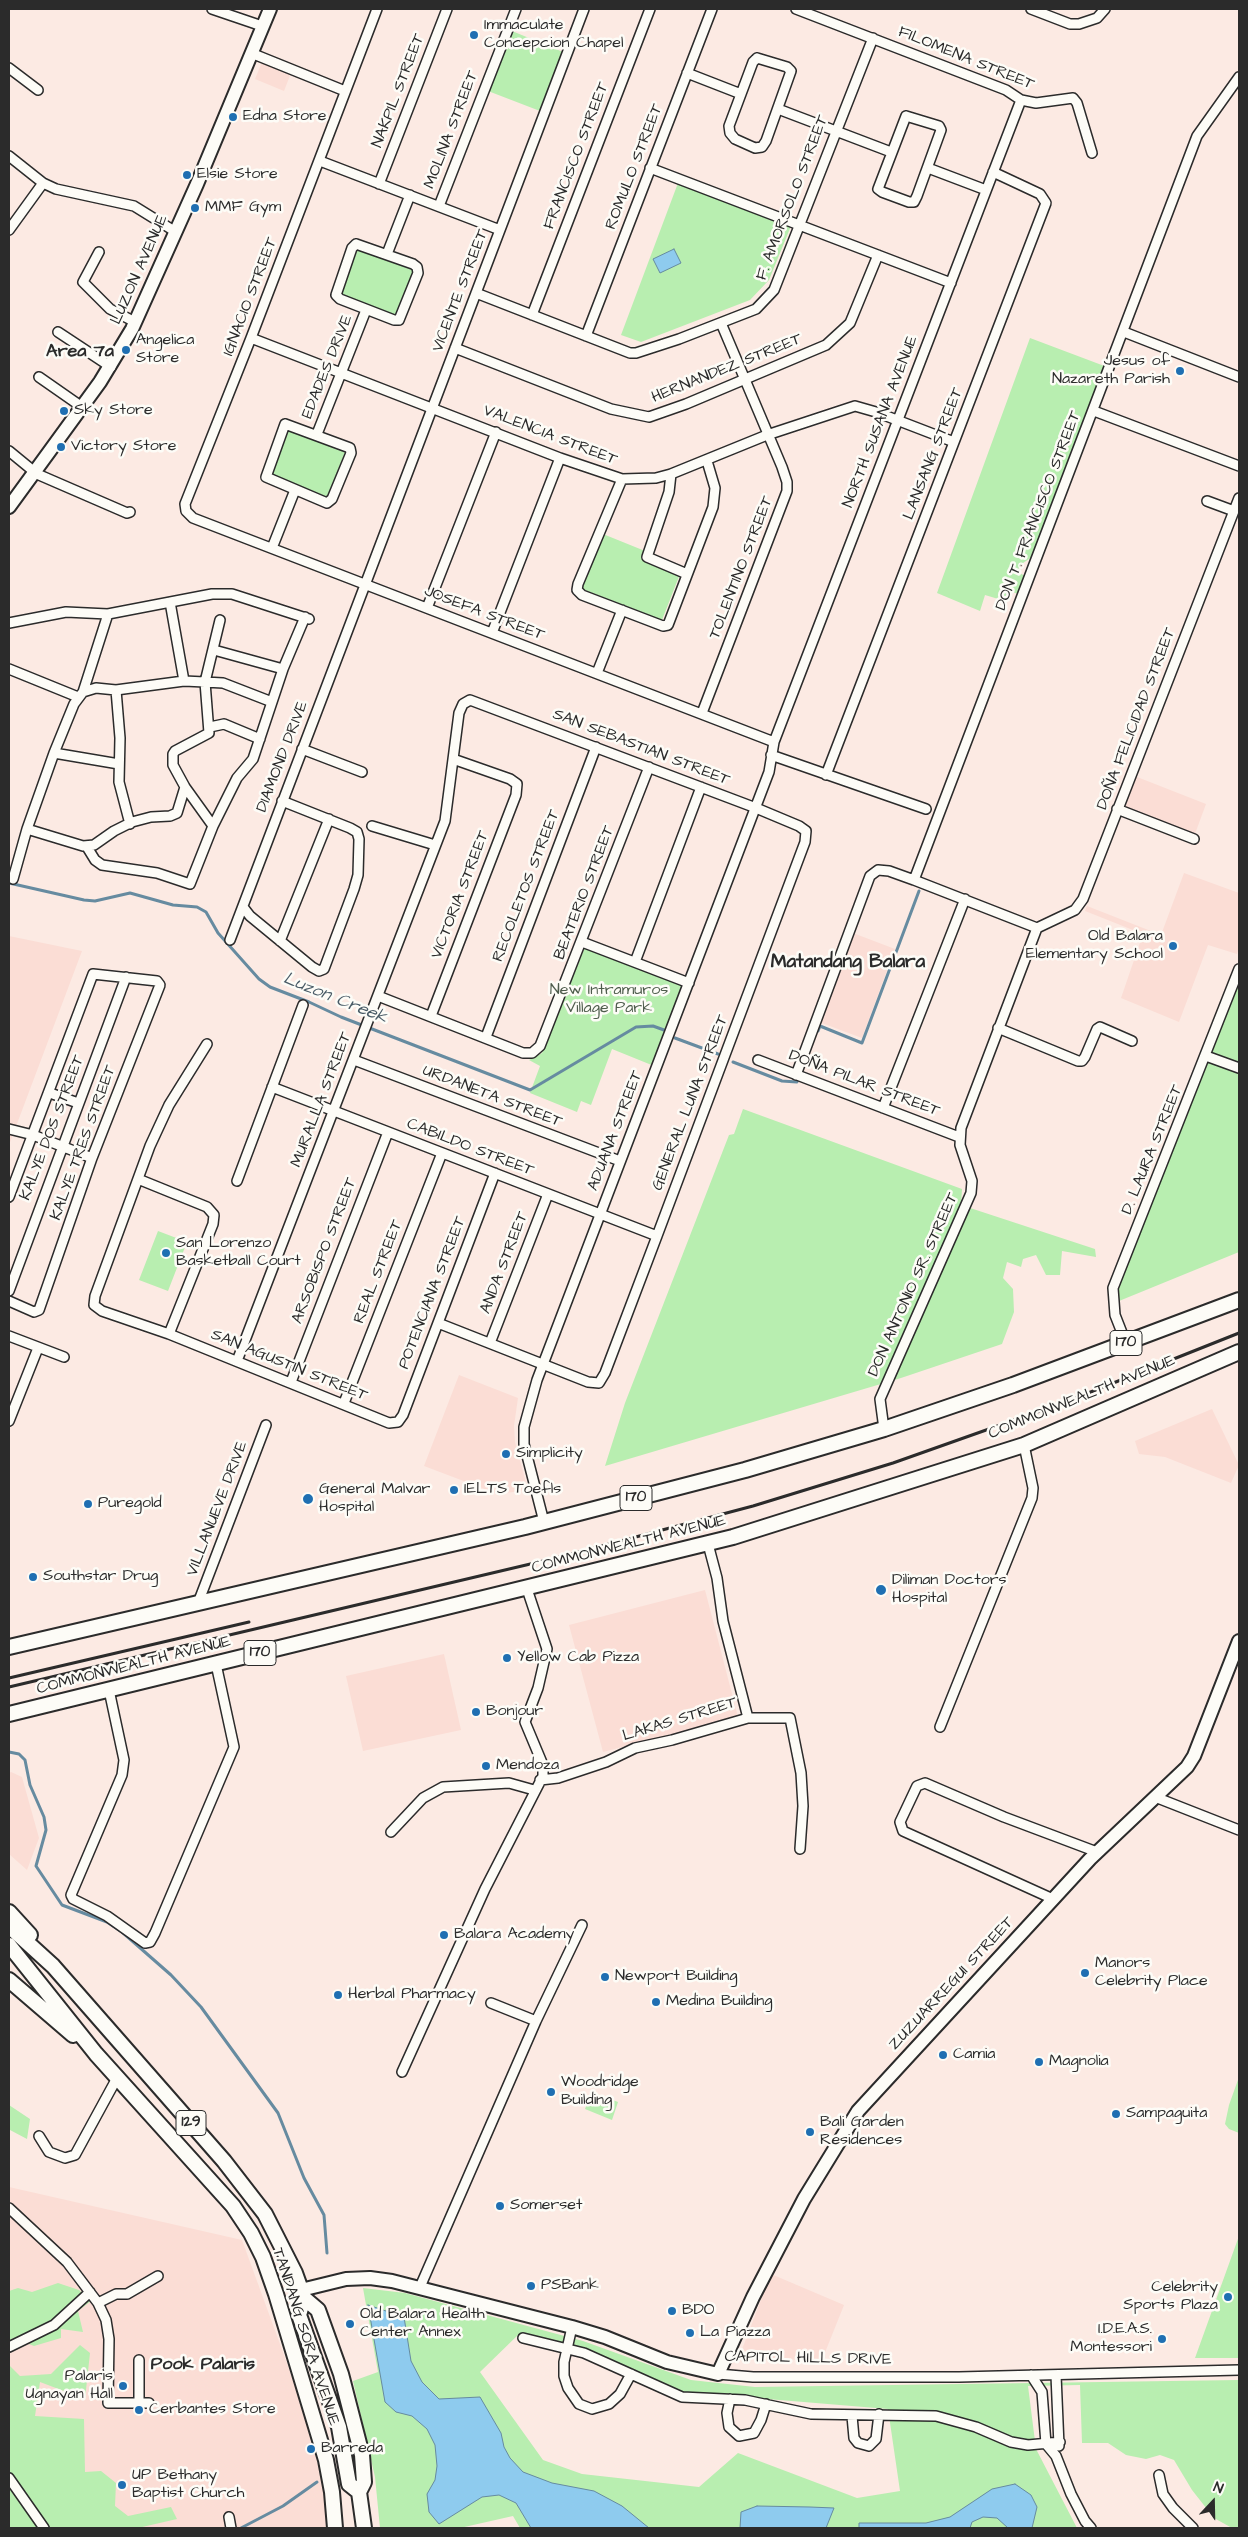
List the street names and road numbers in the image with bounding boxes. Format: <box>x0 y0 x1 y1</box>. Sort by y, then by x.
street label: FILOMENA STREET <box>895 23 1037 95</box>
street label: NAKPIL STREET <box>368 31 430 151</box>
street label: MOLINA STREET <box>421 68 483 192</box>
street label: FRANCISCO STREET <box>540 80 614 232</box>
street label: ROMULO STREET <box>602 101 668 233</box>
street label: F. AMORSOLO STREET <box>753 113 833 283</box>
street label: LUZON AVENUE <box>107 212 173 328</box>
street label: VICENTE STREET <box>429 227 493 355</box>
street label: IGNACIO STREET <box>220 235 282 359</box>
street label: EDADES DRIVE <box>298 312 358 422</box>
street label: HERNANDEZ STREET <box>649 330 805 408</box>
street label: NORTH SUSANA AVENUE <box>839 333 923 511</box>
street label: LANSANG STREET <box>900 385 968 523</box>
street label: VALENCIA STREET <box>480 402 620 470</box>
street label: DON T. FRANCISCO STREET <box>992 409 1086 613</box>
street label: TOLENTINO STREET <box>706 494 778 642</box>
street label: JOSEFA STREET <box>421 582 547 646</box>
street label: DOÑA FELICIDAD STREET <box>1093 625 1181 813</box>
street label: DIAMOND DRIVE <box>253 699 313 815</box>
street label: SAN SEBASTIAN STREET <box>550 705 732 791</box>
street label: RECOLETOS STREET <box>489 807 565 965</box>
street label: BEATERIO STREET <box>551 823 619 963</box>
street label: VICTORIA STREET <box>428 828 494 962</box>
street label: GENERAL LUNA STREET <box>649 1013 733 1193</box>
street label: MURALLA STREET <box>287 1030 357 1170</box>
street label: DOÑA PILAR STREET <box>786 1046 942 1122</box>
street label: KALYE DOS STREET <box>16 1053 90 1203</box>
street label: URDANETA STREET <box>420 1062 564 1132</box>
street label: KALYE TRES STREET <box>47 1063 121 1223</box>
street label: ADUANA STREET <box>584 1068 648 1194</box>
street label: D. LAURA STREET <box>1118 1082 1188 1218</box>
street label: CABILDO STREET <box>404 1115 536 1181</box>
street label: ARSOBISPO STREET <box>288 1175 362 1327</box>
street label: DON ANTONIO SR. STREET <box>865 1190 963 1380</box>
street label: ANDA STREET <box>477 1209 533 1317</box>
street label: POTENCIANA STREET <box>395 1214 471 1372</box>
street label: REAL STREET <box>350 1218 408 1326</box>
street label: SAN AGUSTIN STREET <box>208 1326 370 1406</box>
road number: 170 <box>1110 1330 1142 1356</box>
street label: COMMONWEALTH AVENUE <box>986 1352 1178 1444</box>
street label: VILLANUEVE DRIVE <box>183 1439 253 1579</box>
road number: 170 <box>620 1486 652 1510</box>
street label: COMMONWEALTH AVENUE <box>530 1512 728 1578</box>
street label: COMMONWEALTH AVENUE <box>35 1633 233 1699</box>
road number: 170 <box>244 1640 276 1666</box>
street label: LAKAS STREET <box>621 1693 739 1747</box>
street label: ZUZUARREGUI STREET <box>885 1913 1019 2055</box>
road number: 129 <box>176 2110 206 2136</box>
street label: TANDANG SORA AVENUE <box>267 2246 343 2428</box>
street label: CAPITOL HILLS DRIVE <box>724 2348 892 2370</box>

